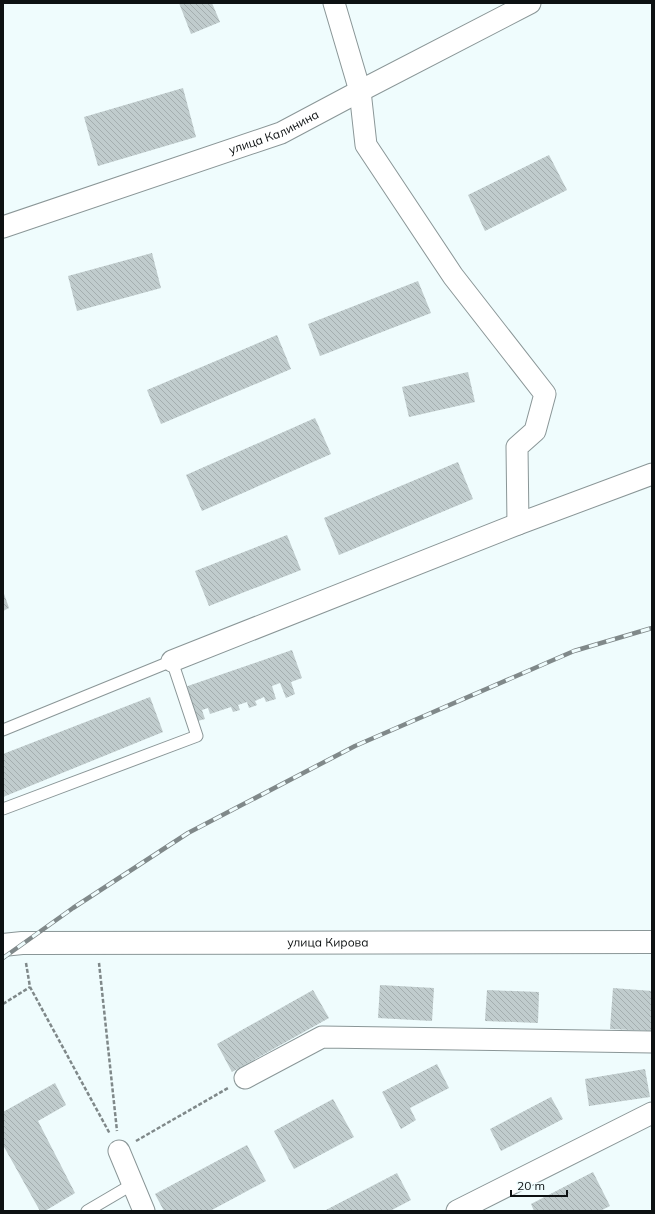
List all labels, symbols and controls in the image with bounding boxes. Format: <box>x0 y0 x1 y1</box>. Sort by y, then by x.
street label: улица Калинина <box>227 106 321 157</box>
street label: улица Кирова <box>287 934 369 950</box>
scale bar <box>511 1172 567 1198</box>
text: 20 m <box>517 1178 545 1193</box>

